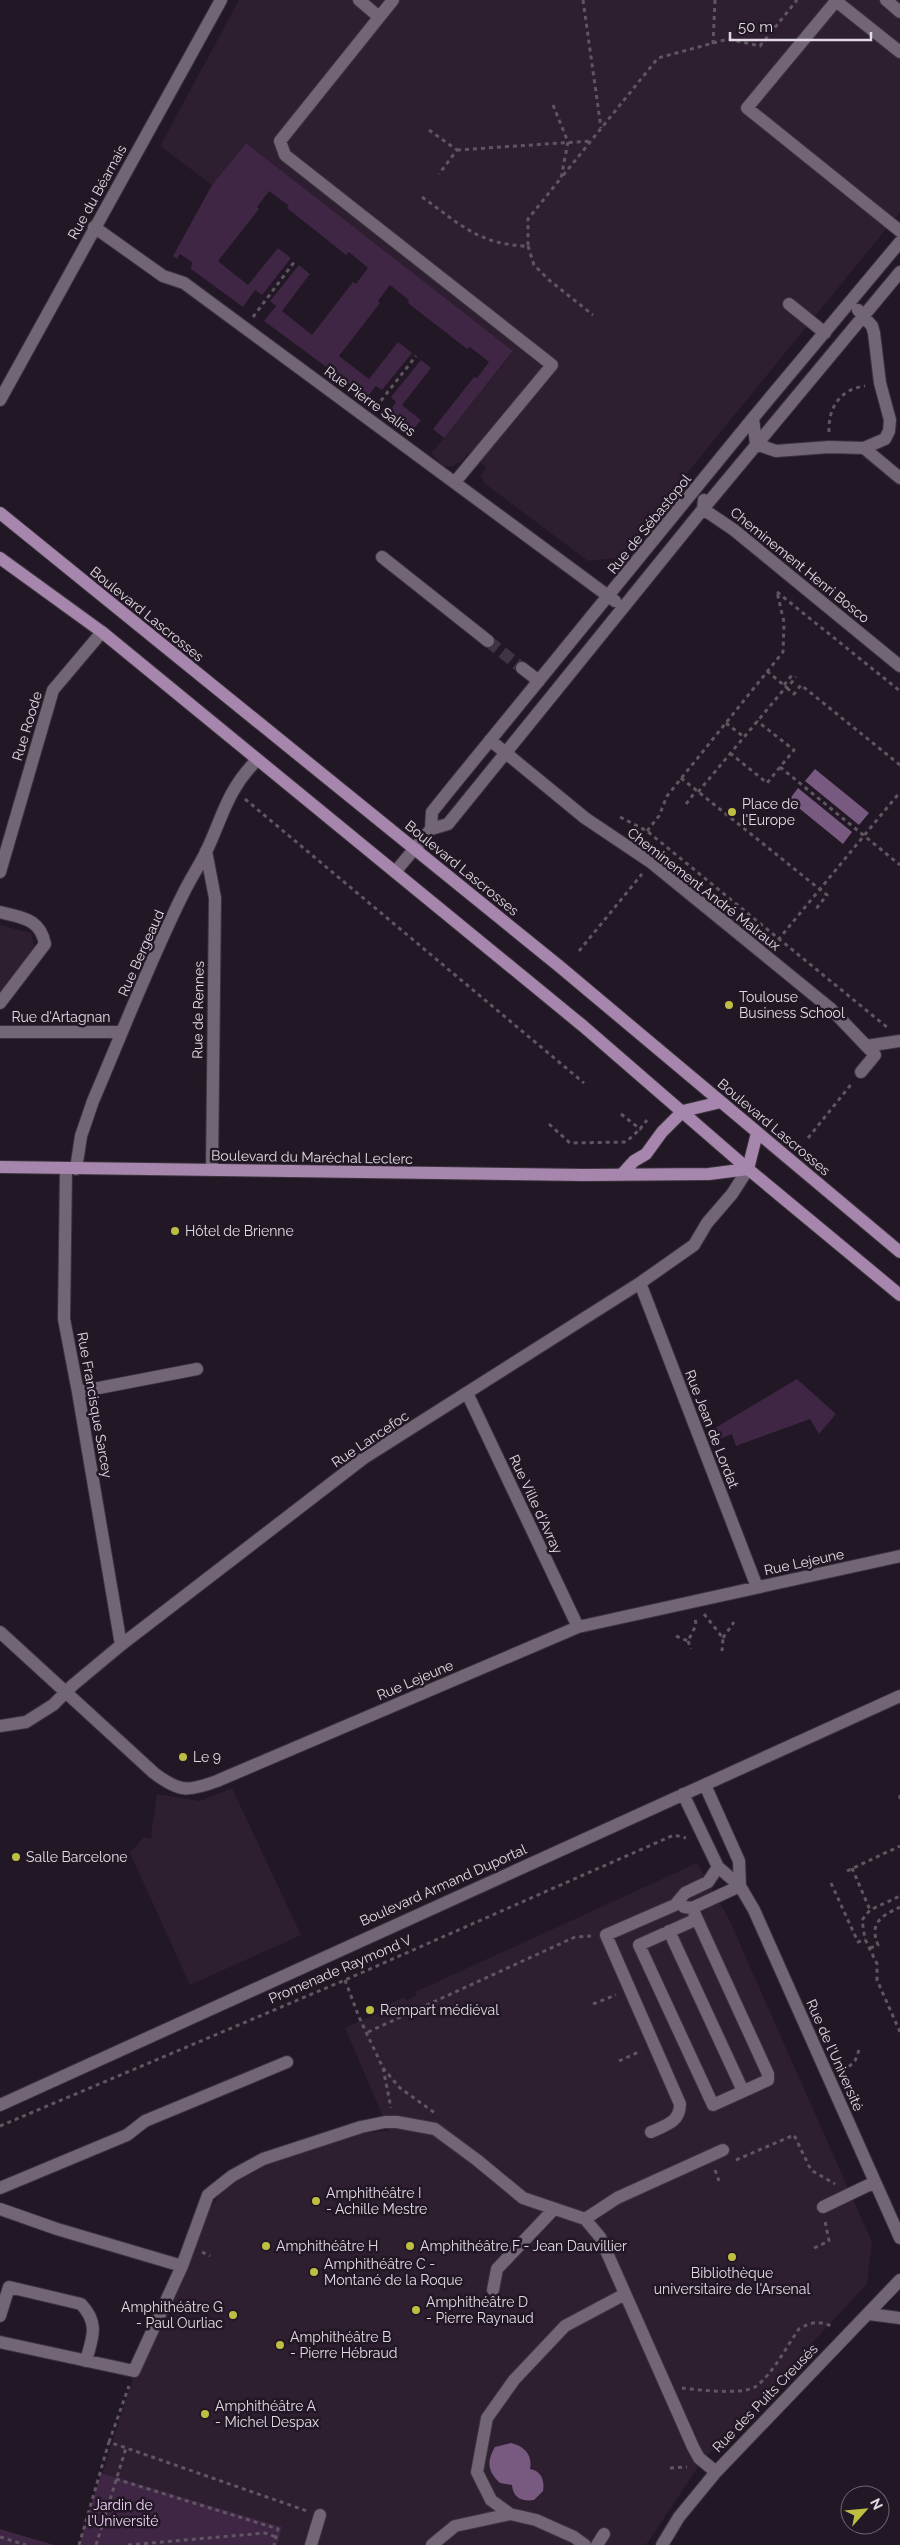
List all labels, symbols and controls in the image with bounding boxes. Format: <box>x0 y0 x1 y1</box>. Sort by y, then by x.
scale bar <box>730 10 871 42</box>
text: 50 m <box>738 18 773 36</box>
street label: Rue du Béarnais <box>64 142 130 242</box>
street label: Rue Pierre Salies <box>321 363 419 439</box>
street label: Rue de Sébastopol <box>604 471 694 577</box>
street label: Cheminement Henri Bosco <box>727 504 873 626</box>
street label: Boulevard Lascrosses <box>87 563 207 665</box>
street label: Rue Roode <box>9 689 45 763</box>
place label: Place de l'Europe <box>742 796 798 828</box>
marker: Place de l'Europe <box>726 806 738 818</box>
street label: Boulevard Lascrosses <box>402 817 522 919</box>
street label: Cheminement André Malraux <box>624 824 784 954</box>
street label: Rue Bergeaud <box>115 907 167 999</box>
street label: Rue de Rennes <box>189 961 207 1059</box>
place label: Toulouse Business School <box>739 989 845 1021</box>
marker: Toulouse Business School <box>723 999 735 1011</box>
street label: Rue d'Artagnan <box>12 1009 111 1025</box>
street label: Boulevard Lascrosses <box>715 1075 834 1179</box>
street label: Boulevard du Maréchal Leclerc <box>211 1147 413 1167</box>
place label: Hôtel de Brienne <box>185 1223 294 1239</box>
marker: Hôtel de Brienne <box>169 1225 181 1237</box>
street label: Rue Francisque Sarcey <box>74 1331 116 1480</box>
street label: Rue Jean de Lordat <box>682 1368 742 1491</box>
street label: Rue Lancefoc <box>329 1407 412 1471</box>
street label: Rue Ville d'Avray <box>506 1452 566 1556</box>
street label: Rue Lejeune <box>763 1546 845 1578</box>
street label: Rue Lejeune <box>374 1657 456 1703</box>
place label: Le 9 <box>193 1749 221 1765</box>
marker: Le 9 <box>177 1751 189 1763</box>
street label: Boulevard Armand Duportal <box>357 1841 529 1929</box>
place label: Salle Barcelone <box>26 1849 128 1865</box>
marker: Salle Barcelone <box>10 1851 22 1863</box>
street label: Promenade Raymond V <box>266 1931 414 2006</box>
street label: Rue de l'Université <box>803 1997 867 2113</box>
place label: Rempart médiéval <box>380 2002 499 2018</box>
marker: Rempart médiéval <box>364 2004 376 2016</box>
place label: Amphithéâtre I - Achille Mestre <box>326 2185 427 2217</box>
marker: Amphithéâtre I - Achille Mestre <box>310 2195 322 2207</box>
place label: Amphithéâtre H <box>276 2238 378 2254</box>
place label: Amphithéâtre F - Jean Dauvillier <box>420 2238 627 2254</box>
marker: Amphithéâtre H <box>260 2240 272 2252</box>
marker: Amphithéâtre F - Jean Dauvillier <box>404 2240 416 2252</box>
marker: Bibliothèque universitaire de l'Arsenal <box>726 2251 738 2263</box>
place label: Amphithéâtre C - Montané de la Roque <box>324 2256 463 2288</box>
place label: Bibliothèque universitaire de l'Arsenal <box>654 2265 810 2297</box>
marker: Amphithéâtre C - Montané de la Roque <box>308 2266 320 2278</box>
place label: Amphithéâtre D - Pierre Raynaud <box>426 2294 534 2326</box>
place label: Amphithéâtre G - Paul Ourliac <box>121 2299 223 2331</box>
marker: Amphithéâtre D - Pierre Raynaud <box>410 2304 422 2316</box>
marker: Amphithéâtre G - Paul Ourliac <box>227 2309 239 2321</box>
place label: Amphithéâtre B - Pierre Hébraud <box>290 2329 397 2361</box>
marker: Amphithéâtre B - Pierre Hébraud <box>274 2339 286 2351</box>
street label: Rue des Puits Creusés <box>709 2340 821 2455</box>
place label: Amphithéâtre A - Michel Despax <box>215 2398 319 2430</box>
marker: Amphithéâtre A - Michel Despax <box>199 2408 211 2420</box>
north arrow <box>840 2485 890 2535</box>
text: N <box>867 2496 886 2512</box>
park label: Jardin de l'Université <box>87 2497 159 2529</box>

